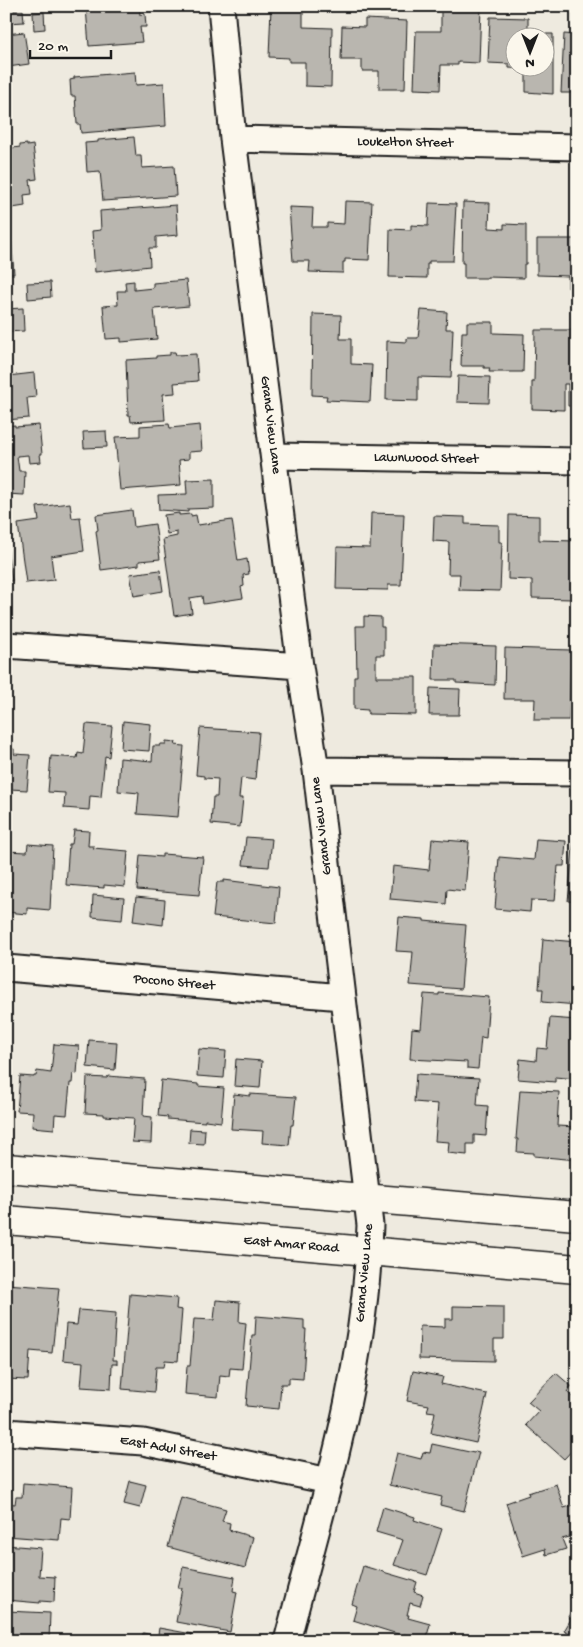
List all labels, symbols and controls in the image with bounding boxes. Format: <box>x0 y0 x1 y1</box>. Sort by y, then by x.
scale bar <box>30 28 111 60</box>
north arrow <box>506 28 556 78</box>
text: 20 m <box>38 38 68 56</box>
text: N <box>525 54 535 71</box>
street label: Loukelton Street <box>357 134 454 152</box>
street label: Grand View Lane <box>256 375 285 476</box>
street label: Lawnwood Street <box>374 450 480 468</box>
street label: Grand View Lane <box>307 775 336 876</box>
street label: Pocono Street <box>132 971 217 995</box>
street label: Grand View Lane <box>352 1222 378 1323</box>
street label: East Amar Road <box>243 1232 341 1258</box>
street label: East Adul Street <box>119 1432 219 1466</box>

